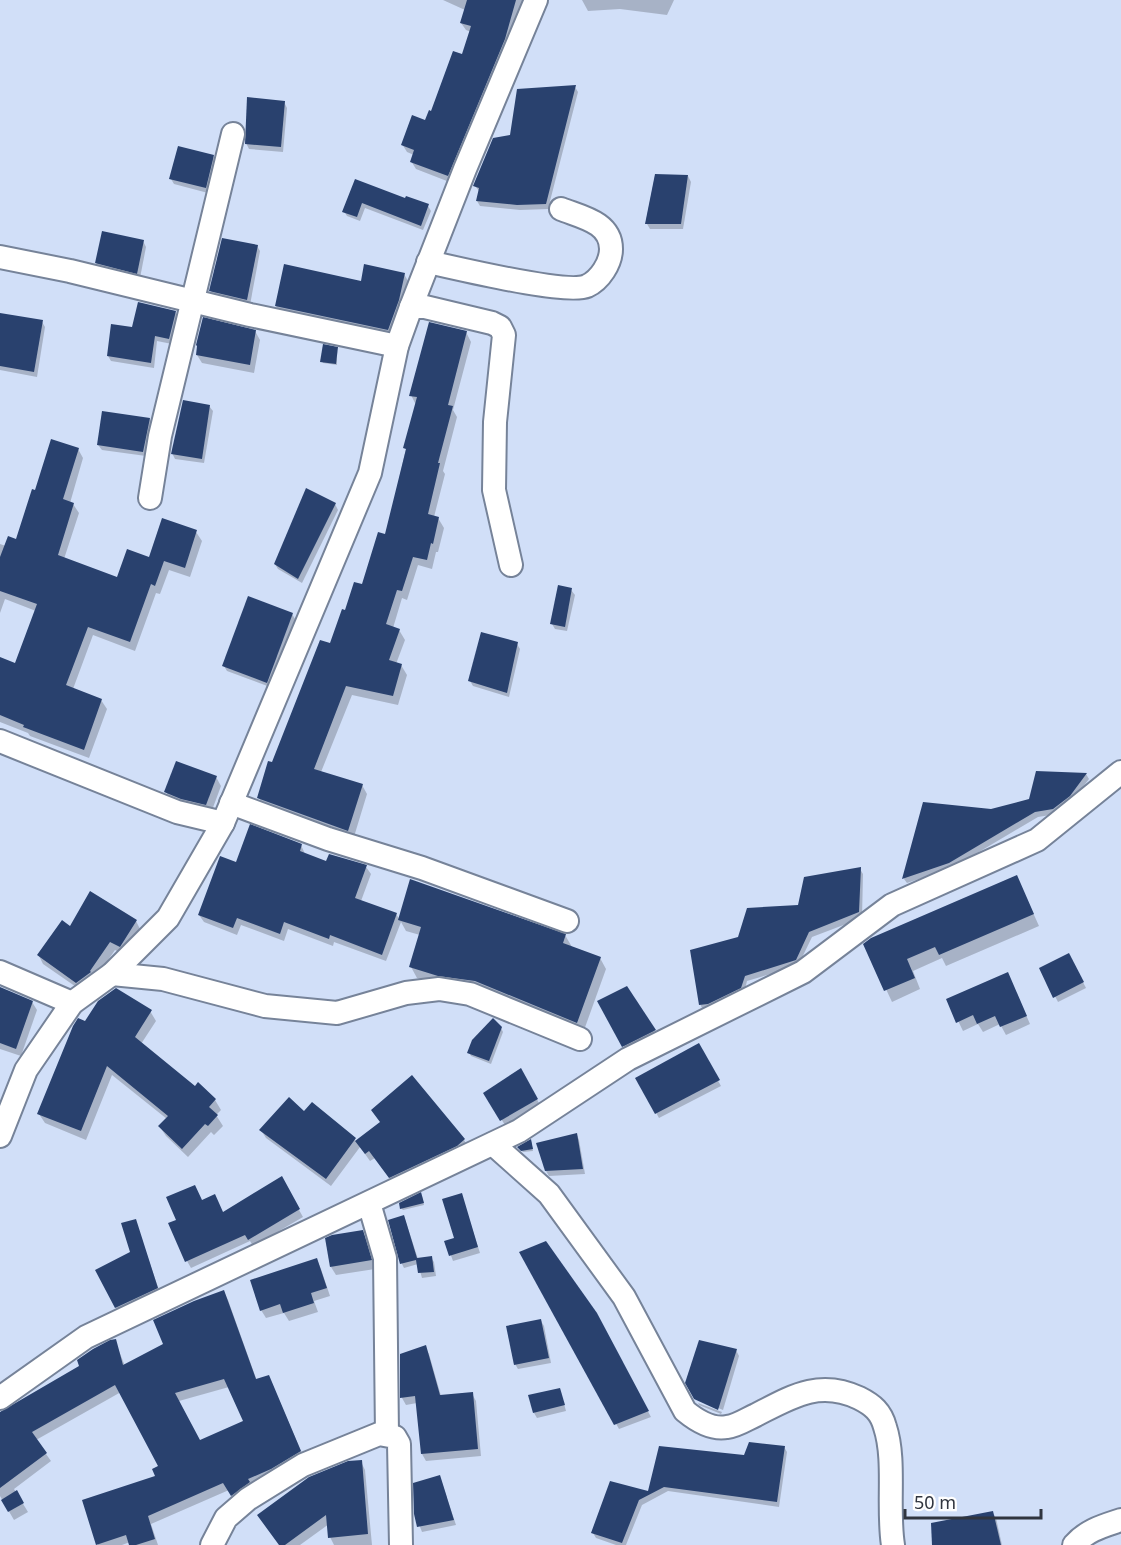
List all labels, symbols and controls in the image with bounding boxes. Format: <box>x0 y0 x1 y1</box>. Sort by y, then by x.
scale bar <box>905 1482 1042 1520</box>
text: 50 m <box>914 1490 956 1514</box>

